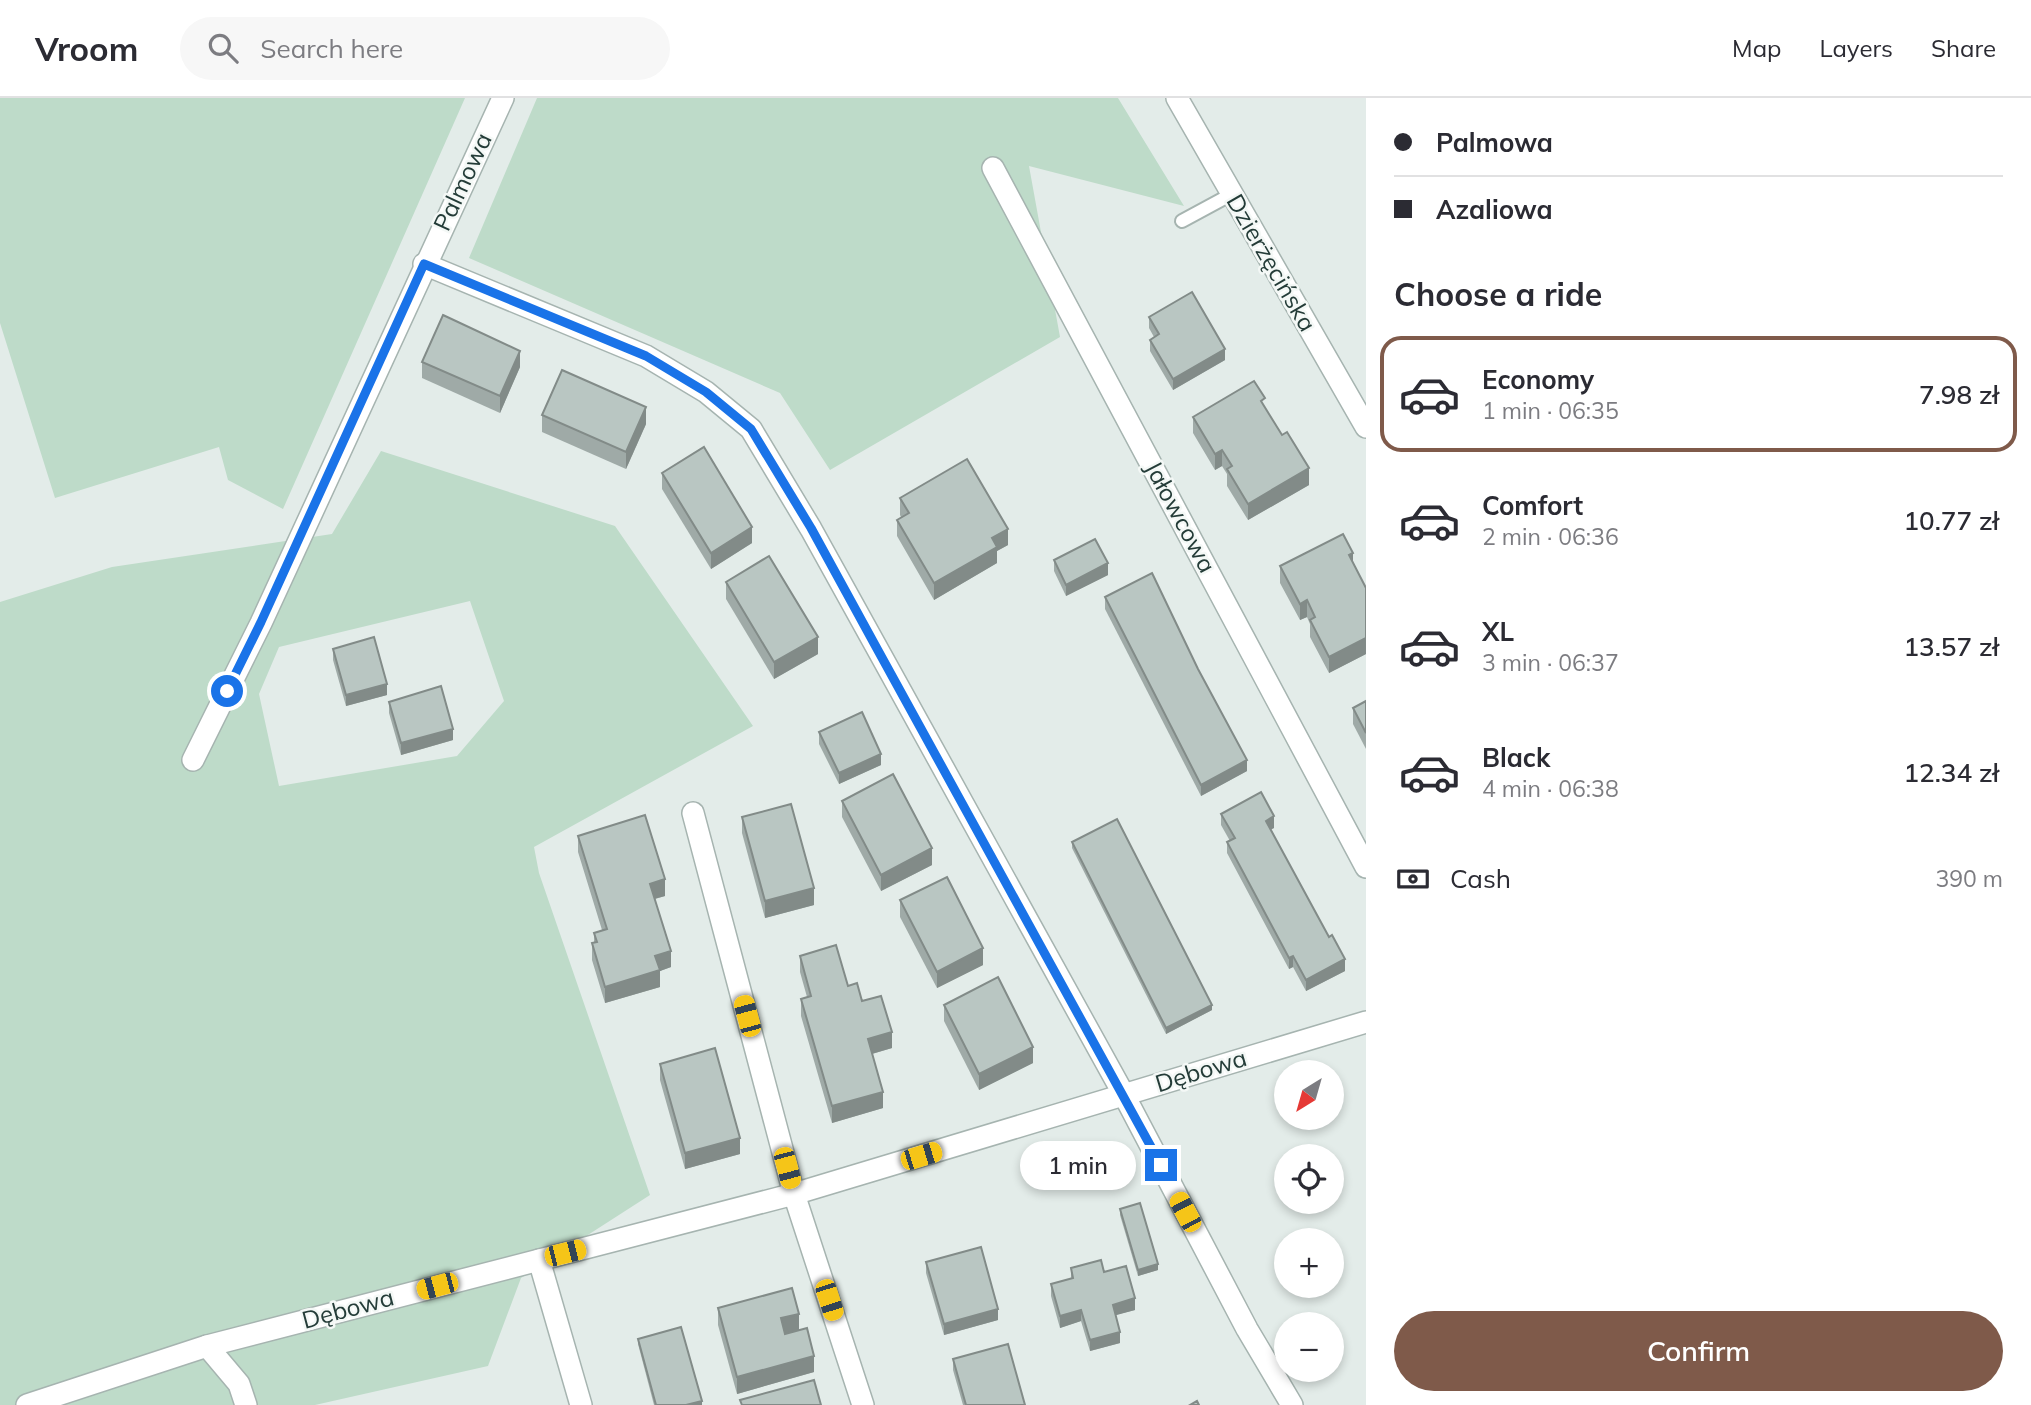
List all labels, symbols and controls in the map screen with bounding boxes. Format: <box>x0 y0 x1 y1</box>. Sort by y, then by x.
search box <box>180 17 670 80</box>
text: Vroom <box>35 28 138 69</box>
icon: search <box>204 29 242 67</box>
text: Search here <box>260 32 403 65</box>
text: Map <box>1732 33 1781 63</box>
text: Layers <box>1819 33 1893 63</box>
text: Share <box>1931 33 1996 63</box>
text: Palmowa <box>1436 126 1553 159</box>
street label: Palmowa <box>426 128 498 235</box>
street label: Dzierżęcińska <box>1221 189 1323 336</box>
text: Azaliowa <box>1436 193 1553 226</box>
text: Choose a ride <box>1394 274 1602 314</box>
icon: car <box>1398 363 1461 426</box>
text: Economy <box>1482 363 1594 396</box>
text: 7.98 zł <box>1919 378 1999 411</box>
text: 1 min · 06:35 <box>1482 396 1619 425</box>
street label: Jałowcowa <box>1139 455 1223 578</box>
icon: car <box>1398 489 1461 552</box>
text: Comfort <box>1482 489 1583 522</box>
text: 10.77 zł <box>1903 504 1999 537</box>
text: 2 min · 06:36 <box>1482 522 1619 551</box>
icon: car <box>1398 615 1461 678</box>
text: XL <box>1482 615 1514 648</box>
text: 13.57 zł <box>1903 630 1999 663</box>
text: 3 min · 06:37 <box>1482 648 1619 677</box>
route start <box>211 675 243 707</box>
icon: car <box>1398 741 1461 804</box>
text: Black <box>1482 741 1550 774</box>
text: 12.34 zł <box>1903 756 1999 789</box>
text: 4 min · 06:38 <box>1482 774 1619 803</box>
icon: cash <box>1394 860 1432 898</box>
text: Cash <box>1450 862 1511 895</box>
text: 390 m <box>1935 864 2003 893</box>
car <box>732 993 763 1039</box>
street label: Dębowa <box>1151 1042 1250 1098</box>
north arrow <box>1274 1060 1344 1130</box>
map controls <box>1274 1060 1344 1382</box>
car <box>898 1140 945 1172</box>
callout: 1 min <box>1021 1140 1136 1190</box>
button: locate <box>1274 1144 1344 1214</box>
car <box>772 1145 803 1191</box>
route end <box>1145 1149 1177 1181</box>
text: 1 min <box>1048 1151 1108 1180</box>
car <box>1166 1189 1205 1235</box>
button: + <box>1274 1228 1344 1298</box>
car <box>543 1238 588 1268</box>
car <box>414 1270 461 1302</box>
car <box>813 1277 846 1323</box>
street label: Dębowa <box>298 1281 397 1335</box>
button: Confirm <box>1394 1311 2003 1391</box>
button: − <box>1274 1312 1344 1382</box>

